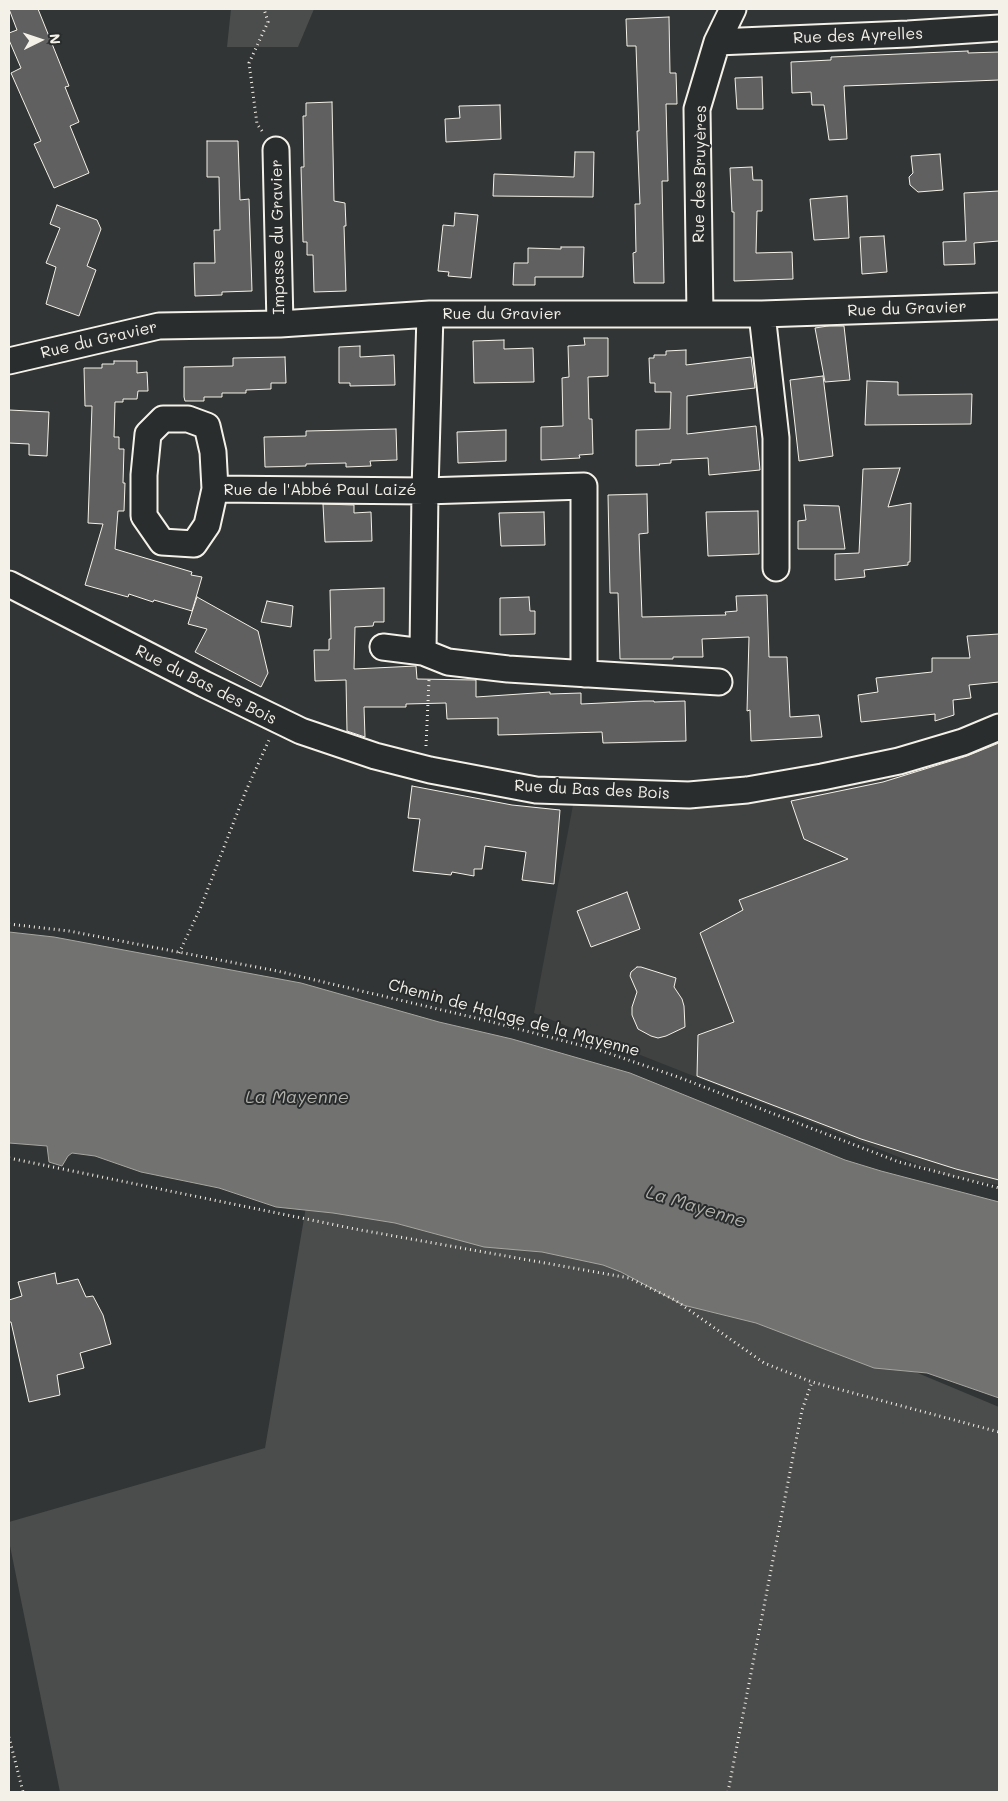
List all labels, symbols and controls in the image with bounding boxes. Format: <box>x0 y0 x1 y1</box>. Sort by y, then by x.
north arrow <box>15 15 65 65</box>
street label: Rue des Ayrelles <box>793 24 923 48</box>
text: N <box>46 33 65 45</box>
street label: Rue des Bruyères <box>689 105 711 243</box>
street label: Impasse du Gravier <box>267 159 289 315</box>
street label: Rue du Gravier <box>847 297 967 321</box>
street label: Rue du Gravier <box>442 304 562 324</box>
street label: Rue du Gravier <box>39 317 159 363</box>
street label: Rue de l'Abbé Paul Laizé <box>224 480 416 500</box>
street label: Rue du Bas des Bois <box>132 641 280 729</box>
street label: Rue du Bas des Bois <box>514 776 670 804</box>
street label: Chemin de Halage de la Mayenne <box>386 975 642 1061</box>
water label: La Mayenne <box>245 1086 349 1108</box>
water label: La Mayenne <box>643 1182 749 1232</box>

